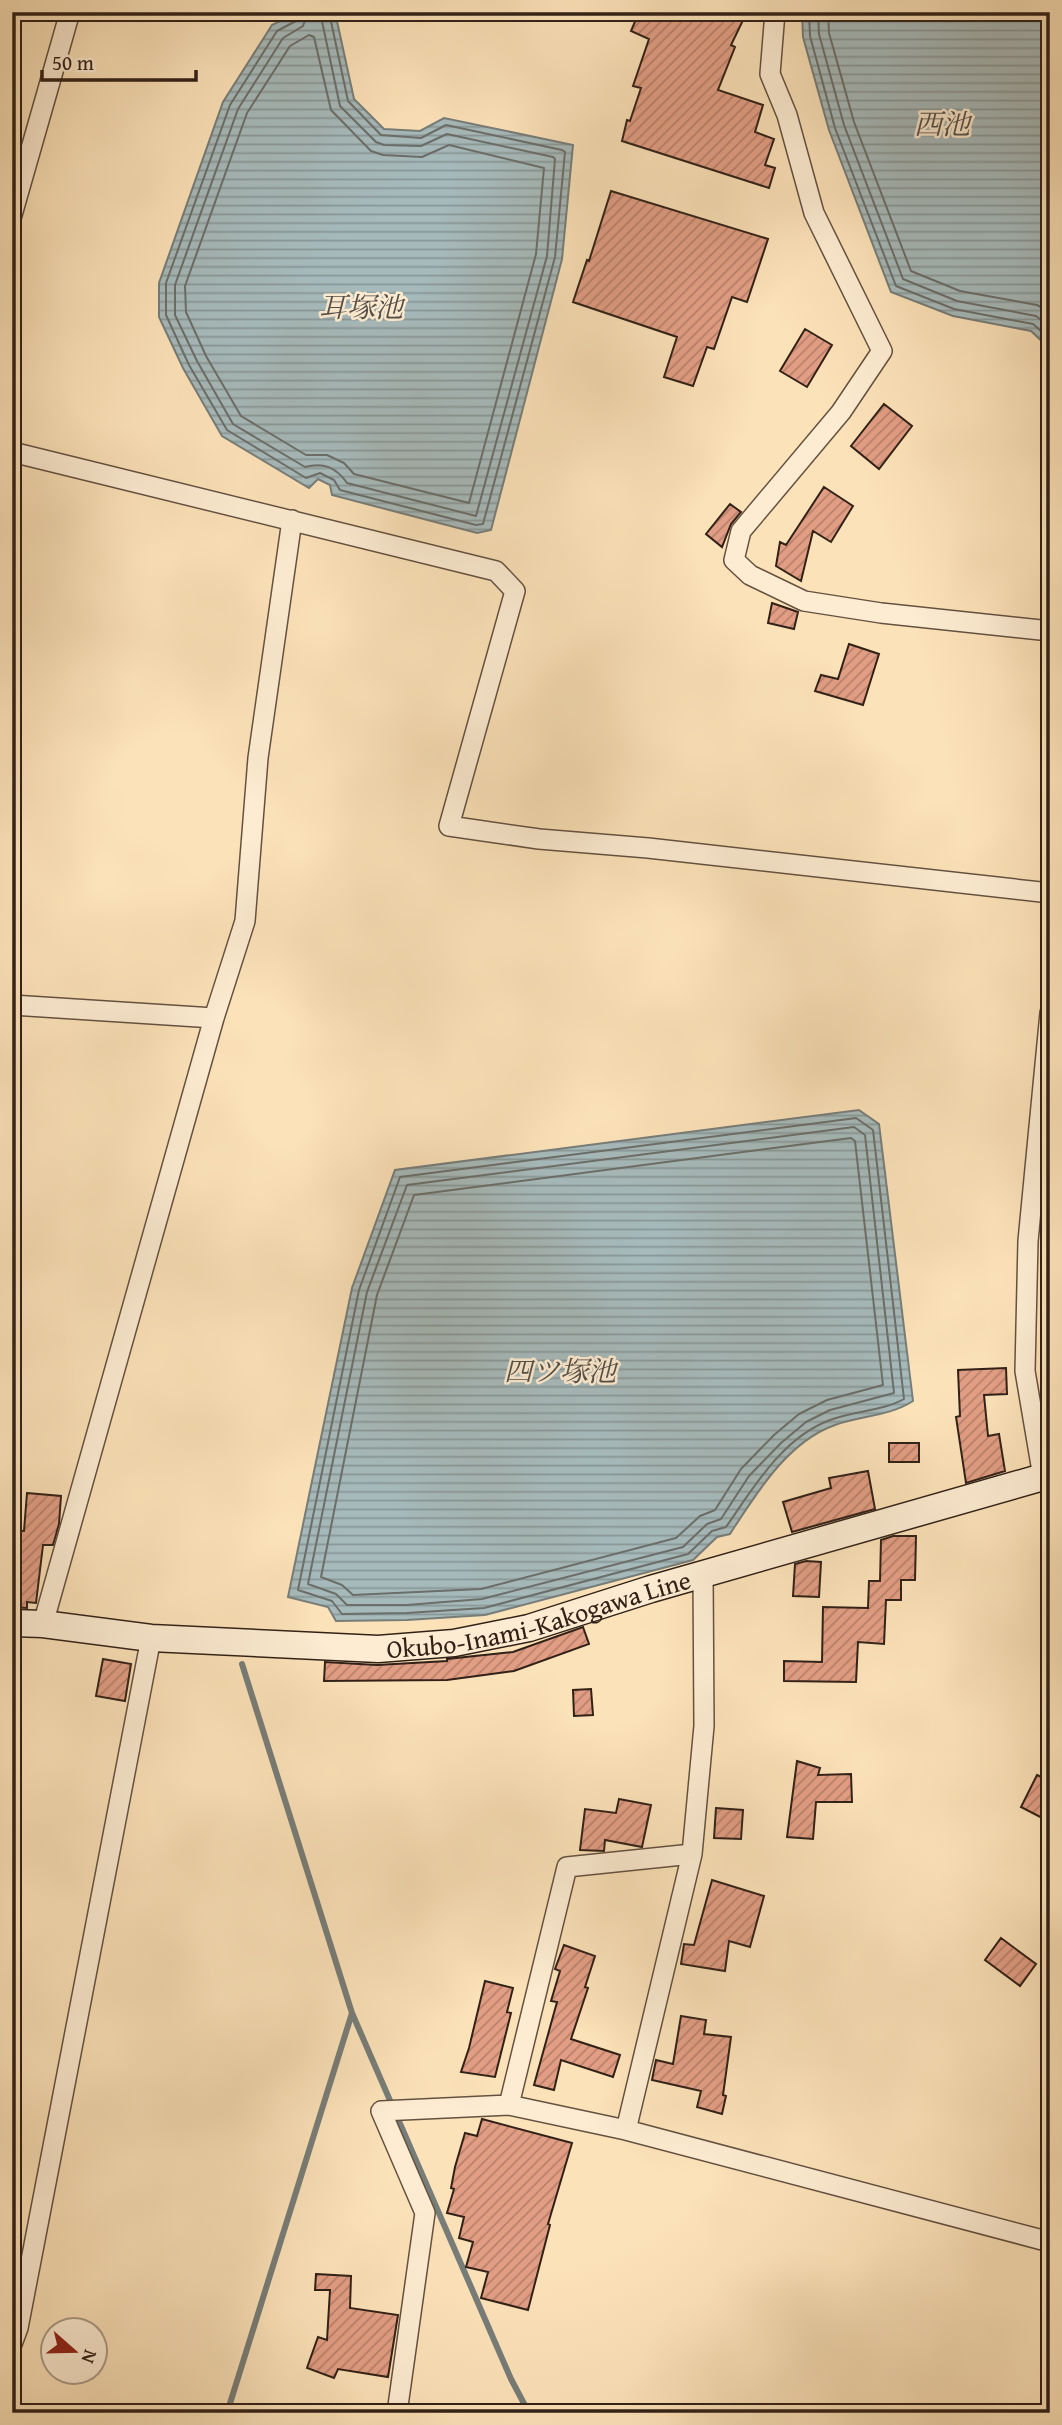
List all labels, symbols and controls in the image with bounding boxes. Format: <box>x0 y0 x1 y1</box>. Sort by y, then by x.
scale bar <box>42 38 196 82</box>
text: 50 m <box>52 47 94 78</box>
water label: 西池 <box>914 103 973 144</box>
water label: 耳塚池 <box>319 286 406 327</box>
water label: 四ツ塚池 <box>504 1350 619 1391</box>
street label: Okubo-Inami-Kakogawa Line <box>385 1559 695 1668</box>
north arrow <box>38 2316 108 2386</box>
text: N <box>75 2346 105 2368</box>

